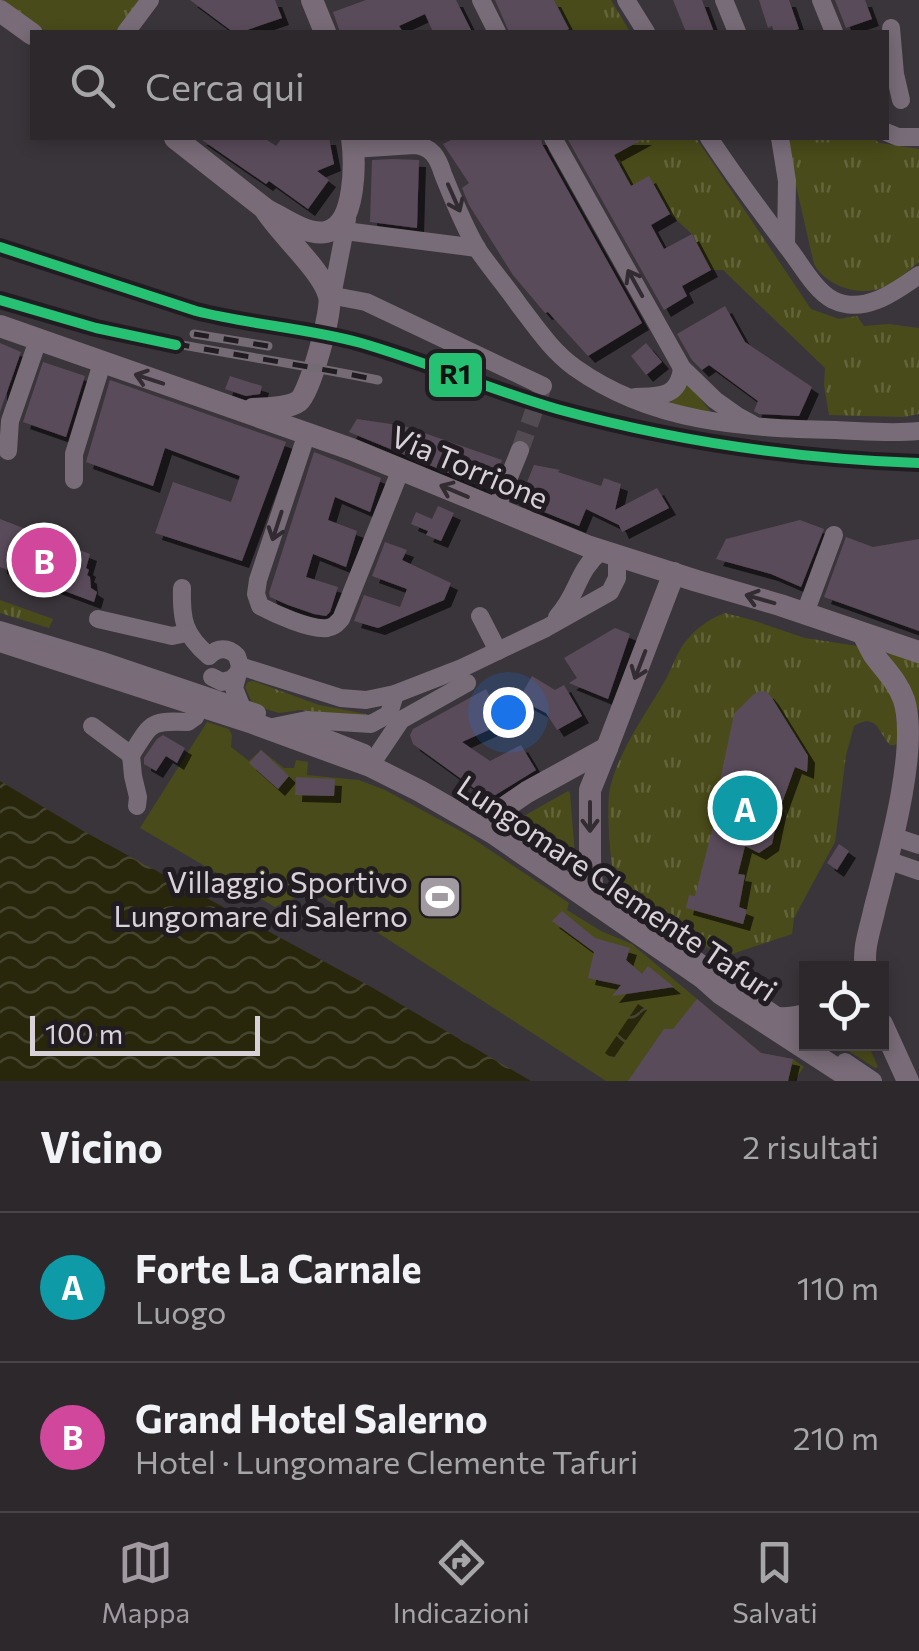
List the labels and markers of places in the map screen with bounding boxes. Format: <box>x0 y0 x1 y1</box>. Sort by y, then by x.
pin: B <box>12 522 76 598</box>
pin: A <box>712 770 778 846</box>
place label: Villaggio Sportivo Lungomare di Salerno <box>113 862 408 933</box>
sports icon: Villaggio Sportivo Lungomare di Salerno <box>417 874 463 920</box>

